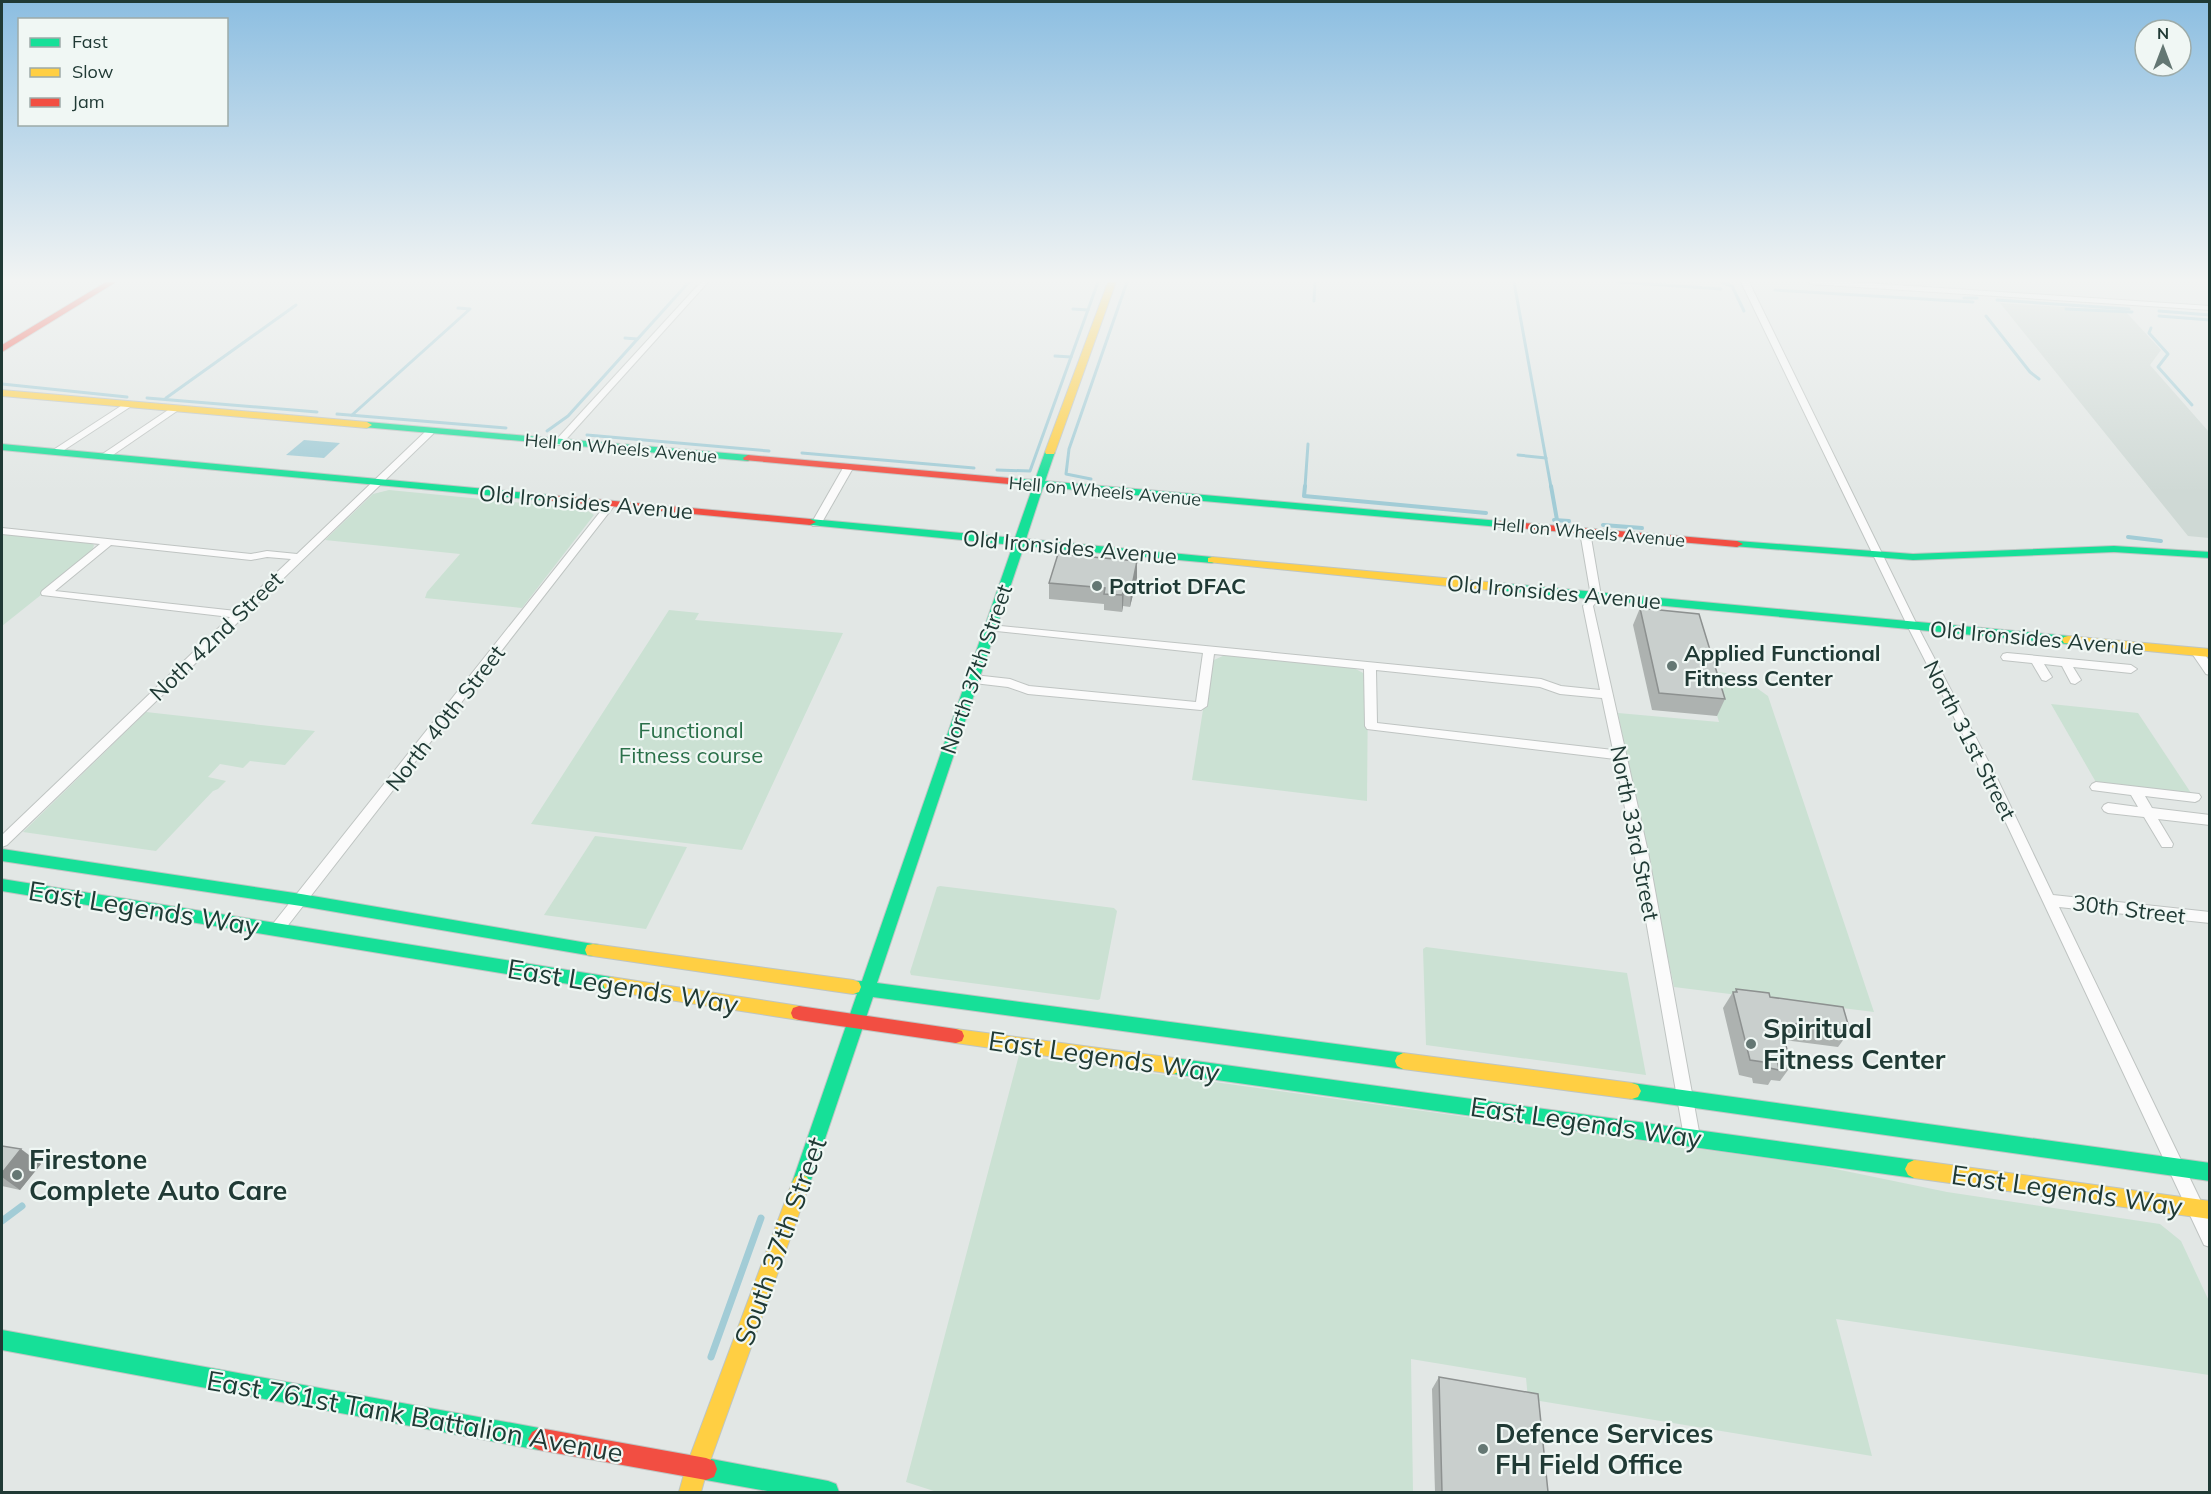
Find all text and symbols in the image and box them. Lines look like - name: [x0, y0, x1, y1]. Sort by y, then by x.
- legend: [18, 18, 228, 126]
- north arrow: [2133, 18, 2193, 78]
- text: N: [2157, 23, 2169, 43]
- text: Fast: [72, 30, 108, 53]
- text: Slow: [72, 60, 114, 83]
- text: Jam: [72, 90, 105, 113]
- street label: Hell on Wheels Avenue: [524, 428, 718, 468]
- street label: Hell on Wheels Avenue: [1008, 471, 1202, 511]
- street label: Old Ironsides Avenue: [478, 479, 694, 525]
- street label: Hell on Wheels Avenue: [1492, 512, 1686, 552]
- street label: Old Ironsides Avenue: [962, 524, 1178, 570]
- street label: Noth 42nd Street: [144, 565, 289, 707]
- street label: Old Ironsides Avenue: [1446, 569, 1662, 615]
- place label: Patriot DFAC: [1109, 572, 1246, 600]
- marker: Patriot DFAC: [1090, 579, 1104, 593]
- street label: North 37th Street: [934, 580, 1018, 757]
- street label: Old Ironsides Avenue: [1929, 615, 2145, 661]
- street label: North 40th Street: [379, 639, 511, 797]
- place label: Applied Functional Fitness Center: [1684, 639, 1881, 692]
- street label: North 31st Street: [1918, 656, 2022, 825]
- marker: Applied Functional Fitness Center: [1665, 659, 1679, 673]
- park label: Functional Fitness course: [619, 716, 763, 769]
- street label: North 33rd Street: [1604, 743, 1666, 923]
- street label: East Legends Way: [26, 873, 262, 943]
- street label: 30th Street: [2071, 888, 2187, 930]
- street label: East Legends Way: [505, 951, 741, 1021]
- place label: Spiritual Fitness Center: [1763, 1011, 1946, 1076]
- street label: East Legends Way: [986, 1023, 1222, 1089]
- marker: Spiritual Fitness Center: [1744, 1037, 1758, 1051]
- street label: East Legends Way: [1468, 1089, 1704, 1155]
- street label: South 37th Street: [726, 1132, 834, 1350]
- place label: Firestone Complete Auto Care: [29, 1142, 287, 1207]
- street label: East Legends Way: [1949, 1157, 2185, 1223]
- marker: Firestone Complete Auto Care: [10, 1168, 24, 1182]
- street label: East 761st Tank Battalion Avenue: [204, 1363, 626, 1469]
- place label: Defence Services FH Field Office: [1495, 1416, 1714, 1481]
- marker: Defence Services FH Field Office: [1476, 1442, 1490, 1456]

